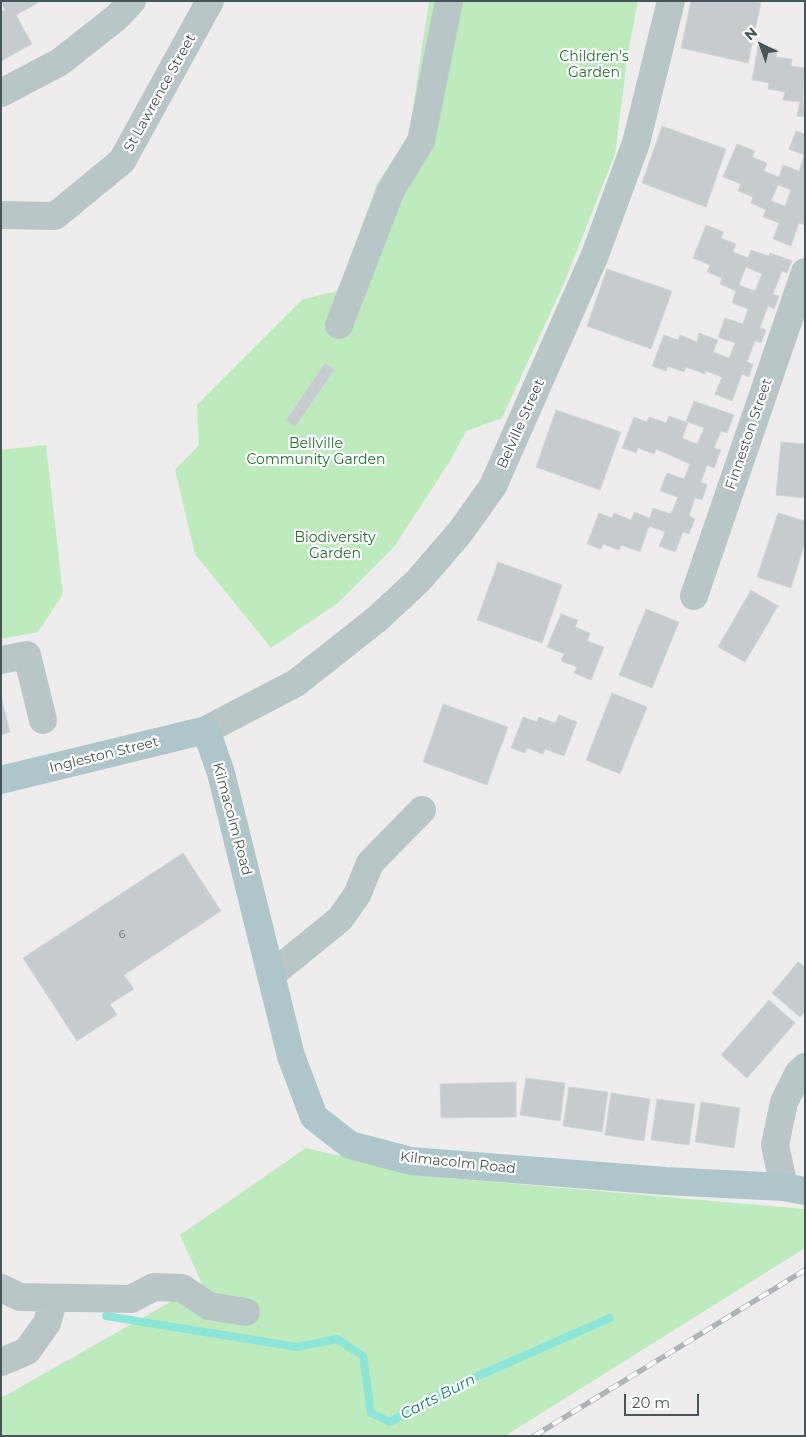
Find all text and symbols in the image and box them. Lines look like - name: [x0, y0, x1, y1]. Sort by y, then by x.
- north arrow: [736, 20, 786, 70]
- text: N: [741, 23, 761, 44]
- street label: St Lawrence Street: [121, 31, 199, 155]
- park label: Children's Garden: [559, 49, 629, 82]
- street label: Finneston Street: [722, 376, 776, 492]
- street label: Belville Street: [494, 377, 548, 471]
- park label: Bellville Community Garden: [247, 436, 385, 468]
- park label: Biodiversity Garden: [294, 530, 376, 562]
- street label: Ingleston Street: [48, 733, 160, 777]
- street label: Kilmacolm Road: [209, 761, 255, 877]
- house number: 6: [119, 928, 125, 942]
- street label: Kilmacolm Road: [399, 1149, 517, 1177]
- water label: Carts Burn: [398, 1370, 478, 1424]
- scale bar: [626, 1384, 701, 1416]
- text: 20 m: [632, 1393, 670, 1412]

